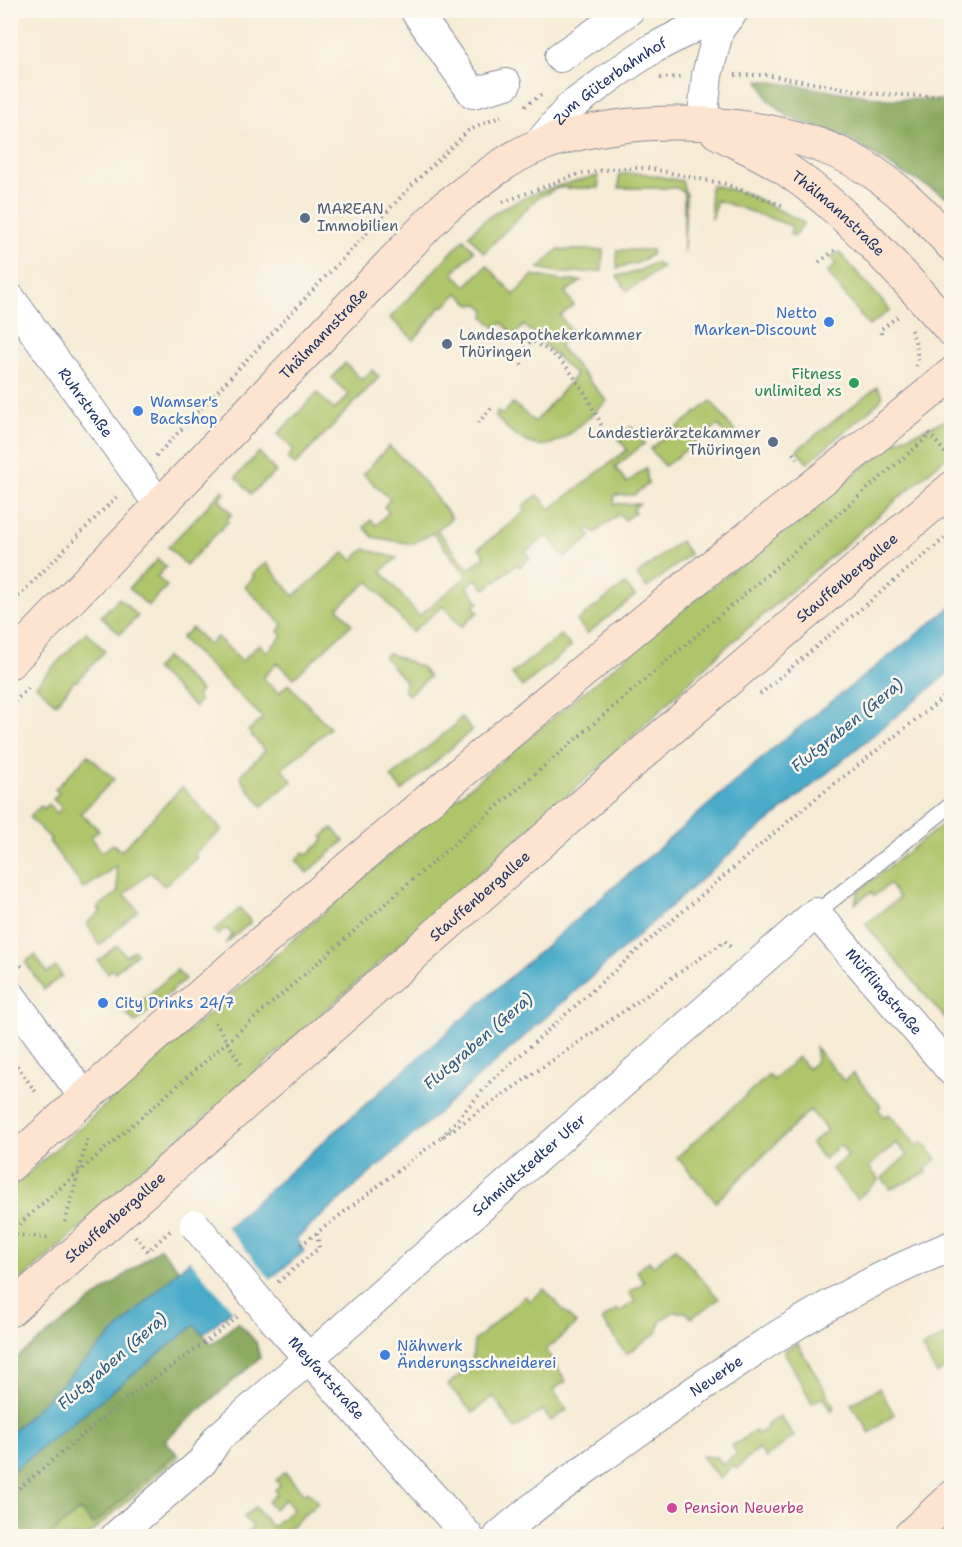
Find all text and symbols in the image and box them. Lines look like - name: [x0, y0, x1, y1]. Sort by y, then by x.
- street label: Zum Güterbahnhof: [549, 33, 671, 129]
- street label: Thälmannstraße: [787, 166, 889, 261]
- place label: MAREAN Immobilien: [317, 199, 398, 236]
- marker: MAREAN Immobilien: [298, 211, 312, 225]
- street label: Thälmannstraße: [275, 284, 372, 384]
- place label: Netto Marken-Discount: [694, 303, 817, 340]
- marker: Netto Marken-Discount: [822, 315, 836, 329]
- place label: Landesapothekerkammer Thüringen: [459, 325, 642, 362]
- marker: Landesapothekerkammer Thüringen: [440, 337, 454, 351]
- street label: Ruhrstraße: [54, 364, 117, 442]
- place label: Fitness unlimited xs: [755, 364, 842, 401]
- marker: Fitness unlimited xs: [847, 376, 861, 390]
- place label: Wamser's Backshop: [150, 392, 218, 429]
- marker: Wamser's Backshop: [131, 404, 145, 418]
- place label: Landestierärztekammer Thüringen: [588, 423, 761, 460]
- marker: Landestierärztekammer Thüringen: [766, 435, 780, 449]
- street label: Stauffenbergallee: [792, 529, 902, 627]
- water label: Flutgraben (Gera): [787, 673, 907, 777]
- street label: Stauffenbergallee: [425, 846, 534, 946]
- street label: Müfflingstraße: [841, 944, 927, 1039]
- water label: Flutgraben (Gera): [419, 988, 537, 1094]
- place label: City Drinks 24/7: [115, 993, 234, 1013]
- marker: City Drinks 24/7: [96, 996, 110, 1010]
- street label: Schmidtstedter Ufer: [468, 1110, 590, 1221]
- street label: Stauffenbergallee: [60, 1168, 170, 1267]
- water label: Flutgraben (Gera): [53, 1308, 171, 1414]
- street label: Meyfartstraße: [284, 1332, 369, 1424]
- place label: Nähwerk Änderungsschneiderei: [397, 1336, 557, 1373]
- marker: Nähwerk Änderungsschneiderei: [378, 1348, 392, 1362]
- street label: Neuerbe: [686, 1351, 747, 1401]
- place label: Pension Neuerbe: [684, 1498, 804, 1518]
- marker: Pension Neuerbe: [665, 1501, 679, 1515]

